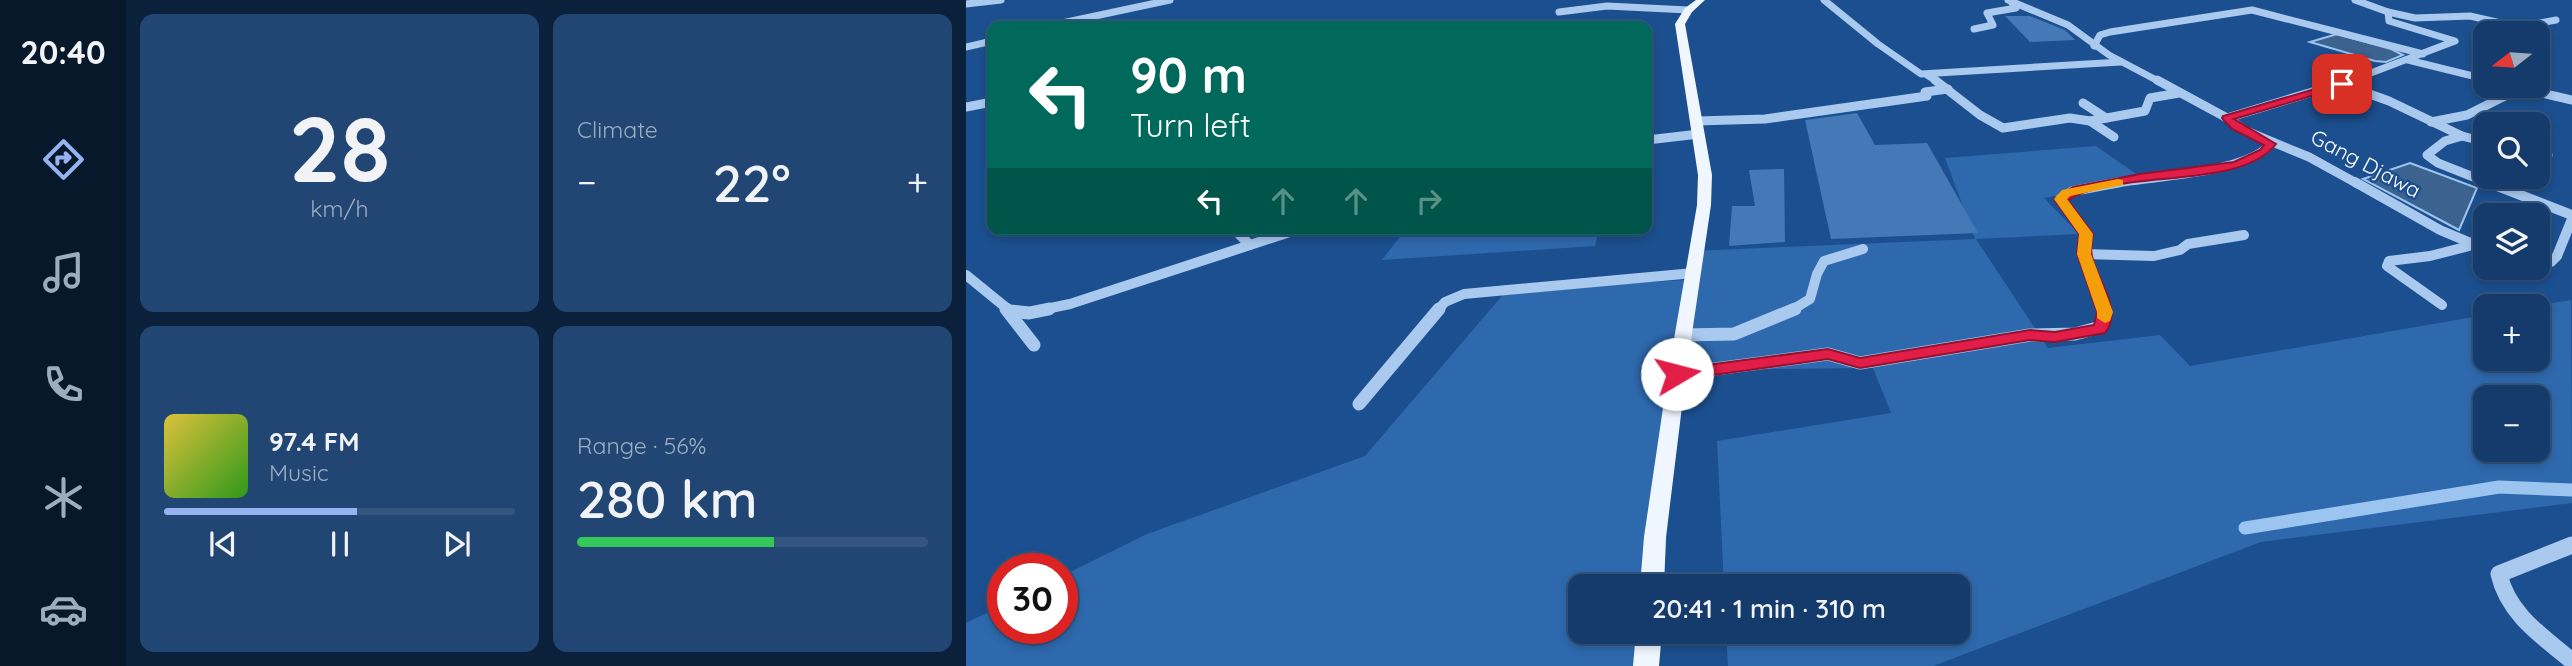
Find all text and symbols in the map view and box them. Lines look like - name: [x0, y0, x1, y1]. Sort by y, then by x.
- north arrow: [2473, 21, 2550, 98]
- map controls: [2473, 21, 2550, 462]
- text: 20:40: [20, 32, 106, 72]
- text: 90 m: [1130, 44, 1247, 105]
- icon: left: [1015, 49, 1106, 140]
- pin: [2312, 54, 2372, 114]
- icon: arrive: [2323, 65, 2361, 103]
- text: 28: [289, 91, 390, 205]
- text: Turn left: [1130, 105, 1251, 145]
- button: search: [2473, 112, 2550, 189]
- text: Climate: [577, 115, 658, 144]
- street label: Gang Djawa: [2307, 123, 2425, 203]
- icon: directions: [39, 135, 88, 184]
- text: 22°: [713, 150, 791, 215]
- text: −: [577, 158, 597, 206]
- text: +: [907, 158, 928, 206]
- icon: left: [1191, 182, 1229, 220]
- icon: ahead: [1264, 182, 1302, 220]
- icon: ahead: [1337, 182, 1375, 220]
- icon: right: [1410, 182, 1448, 220]
- text: km/h: [310, 194, 369, 223]
- button: layers: [2473, 203, 2550, 280]
- icon: music: [39, 248, 88, 297]
- button: +: [2473, 294, 2550, 371]
- position arrow: [1640, 337, 1714, 411]
- icon: phone: [39, 360, 88, 409]
- button: −: [2473, 385, 2550, 462]
- text: 97.4 FM: [269, 425, 360, 458]
- text: Range · 56%: [577, 431, 706, 460]
- text: Music: [269, 458, 329, 487]
- text: 280 km: [577, 466, 758, 531]
- icon: climate: [39, 473, 88, 522]
- icon: previous: [204, 525, 242, 563]
- icon: pause: [321, 525, 359, 563]
- icon: next: [438, 525, 476, 563]
- speed limit sign: 30: [987, 553, 1078, 644]
- icon: car: [39, 585, 88, 634]
- text: 20:41 · 1 min · 310 m: [1652, 592, 1886, 625]

